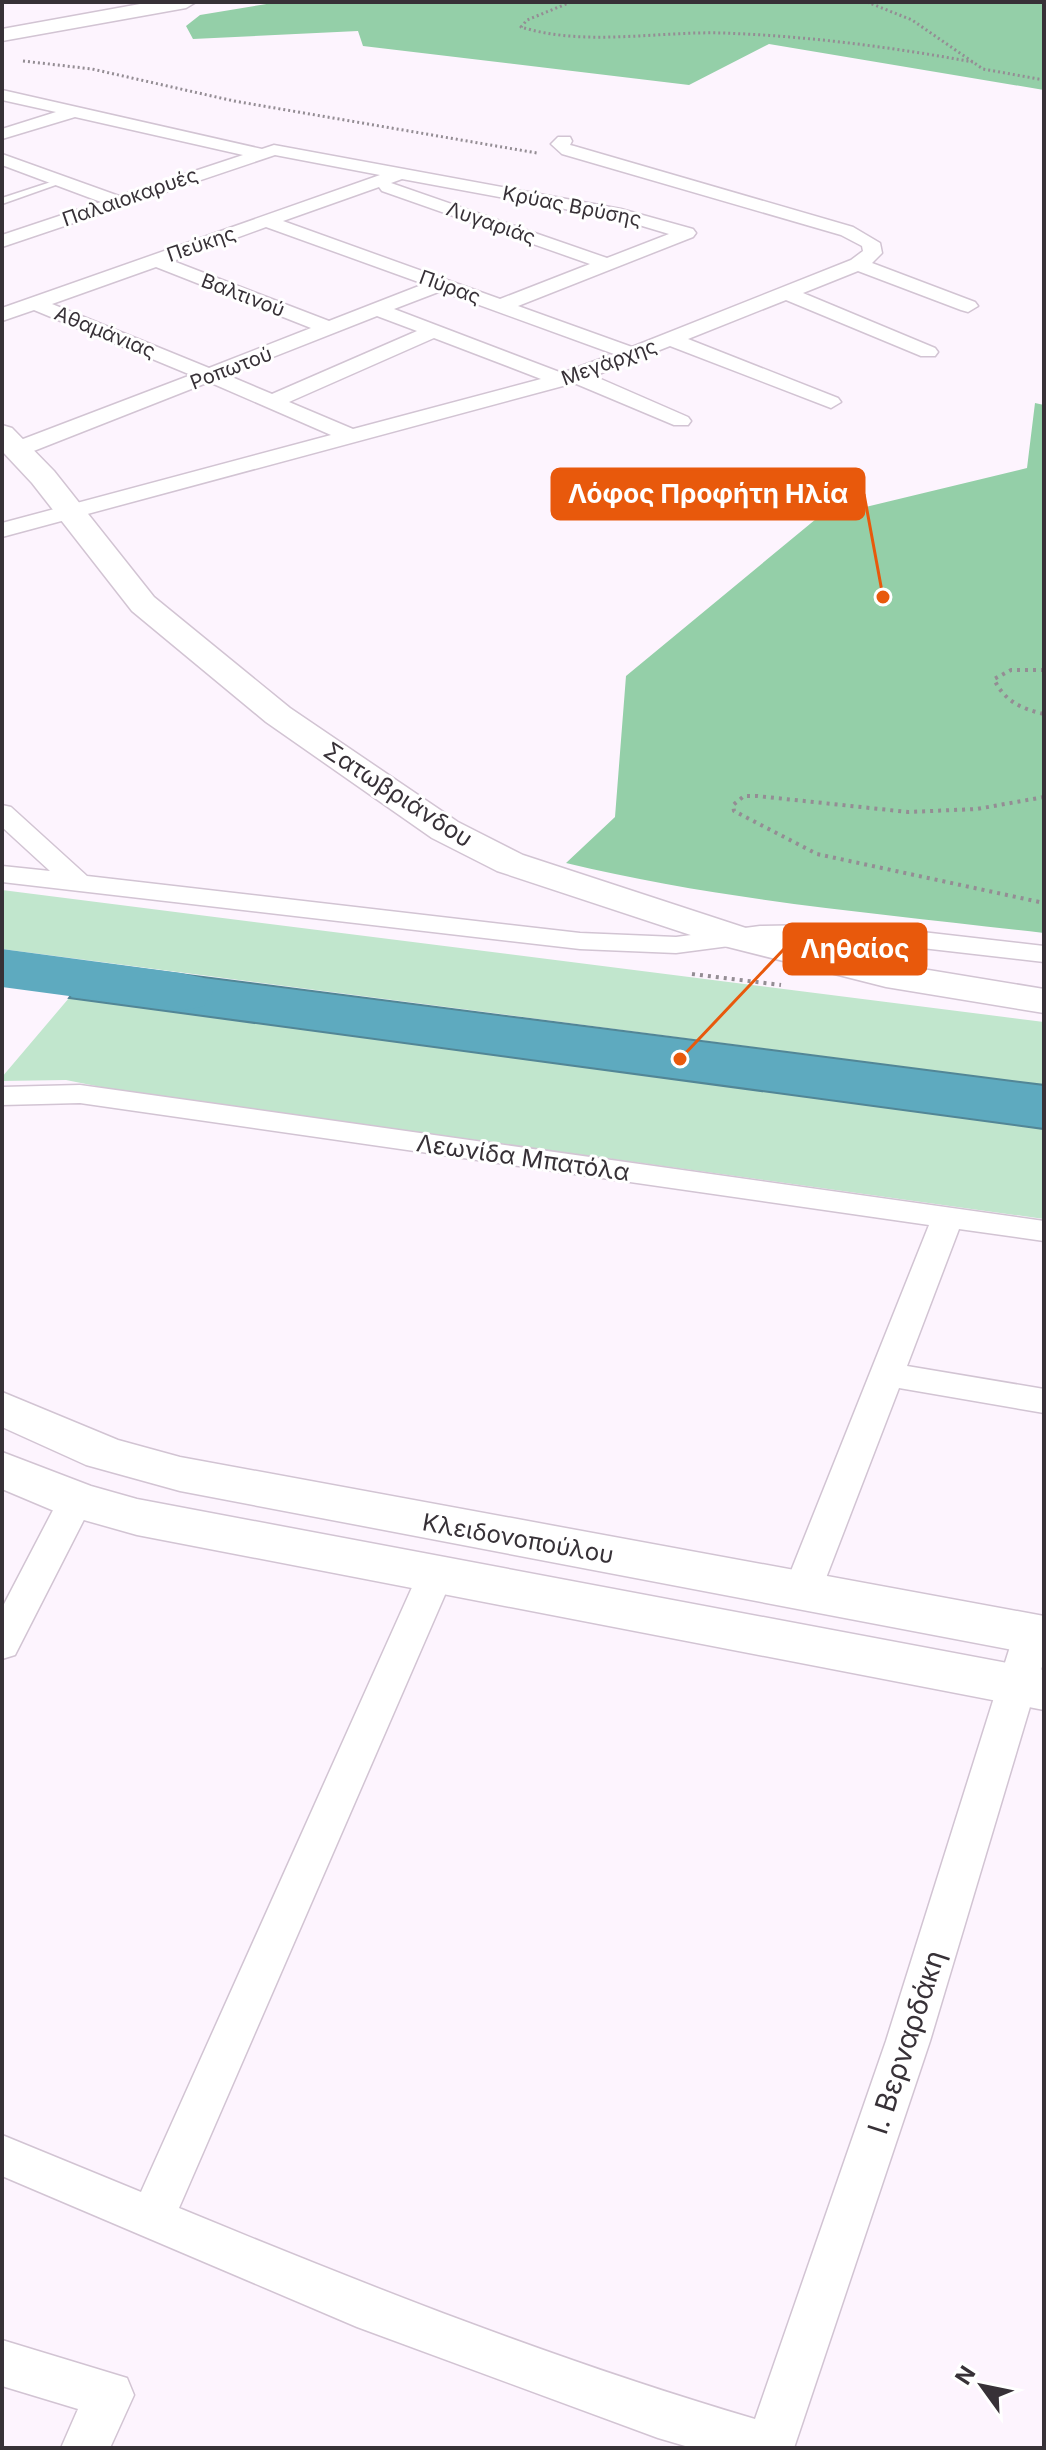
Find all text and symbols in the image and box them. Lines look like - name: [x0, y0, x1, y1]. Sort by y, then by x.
- street label: Παλαιοκαρυές: [59, 163, 201, 231]
- street label: Κρύας Βρύσης: [501, 181, 643, 231]
- street label: Λυγαριάς: [443, 197, 539, 249]
- street label: Πεύκης: [163, 221, 239, 267]
- street label: Πύρας: [416, 265, 484, 309]
- street label: Βαλτινού: [198, 268, 288, 322]
- street label: Αθαμάνιας: [51, 301, 159, 363]
- street label: Μεγάρχης: [558, 334, 660, 390]
- street label: Ροπωτού: [187, 341, 275, 395]
- callout: Λόφος Προφήτη Ηλία: [552, 469, 864, 519]
- text: Λόφος Προφήτη Ηλία: [568, 478, 848, 509]
- street label: Σατωβριάνδου: [319, 736, 478, 853]
- callout: Ληθαίος: [784, 924, 926, 974]
- text: Ληθαίος: [800, 933, 910, 964]
- street label: Λεωνίδα Μπατόλα: [415, 1128, 632, 1187]
- street label: Κλειδονοπούλου: [420, 1507, 616, 1570]
- street label: Ι. Βερναρδάκη: [860, 1946, 952, 2138]
- north arrow: [942, 2346, 1022, 2426]
- text: N: [950, 2361, 981, 2389]

